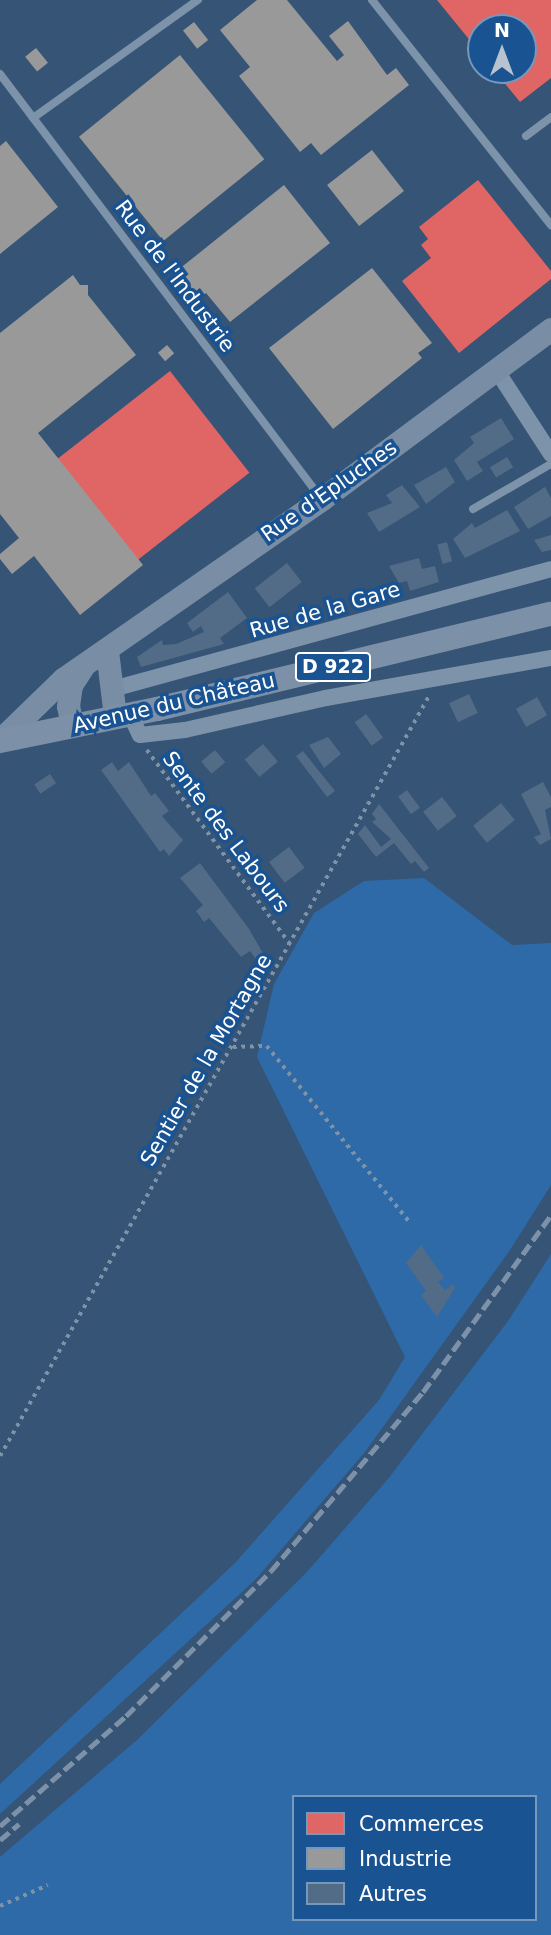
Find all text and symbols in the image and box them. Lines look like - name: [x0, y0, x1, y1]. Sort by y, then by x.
- north arrow: [467, 14, 537, 84]
- text: N: [494, 19, 510, 41]
- street label: Rue de l'Industrie: [110, 195, 240, 357]
- street label: Rue d'Epluches: [256, 435, 402, 547]
- street label: Rue de la Gare: [247, 577, 403, 643]
- road number: D 922: [294, 652, 372, 682]
- street label: Avenue du Château: [71, 668, 277, 738]
- street label: Sente des Labours: [157, 747, 295, 917]
- street label: Sentier de la Mortagne: [135, 950, 277, 1170]
- legend: [292, 1795, 537, 1921]
- text: Commerces: [359, 1812, 484, 1836]
- text: Industrie: [359, 1847, 452, 1871]
- text: Autres: [359, 1882, 427, 1906]

